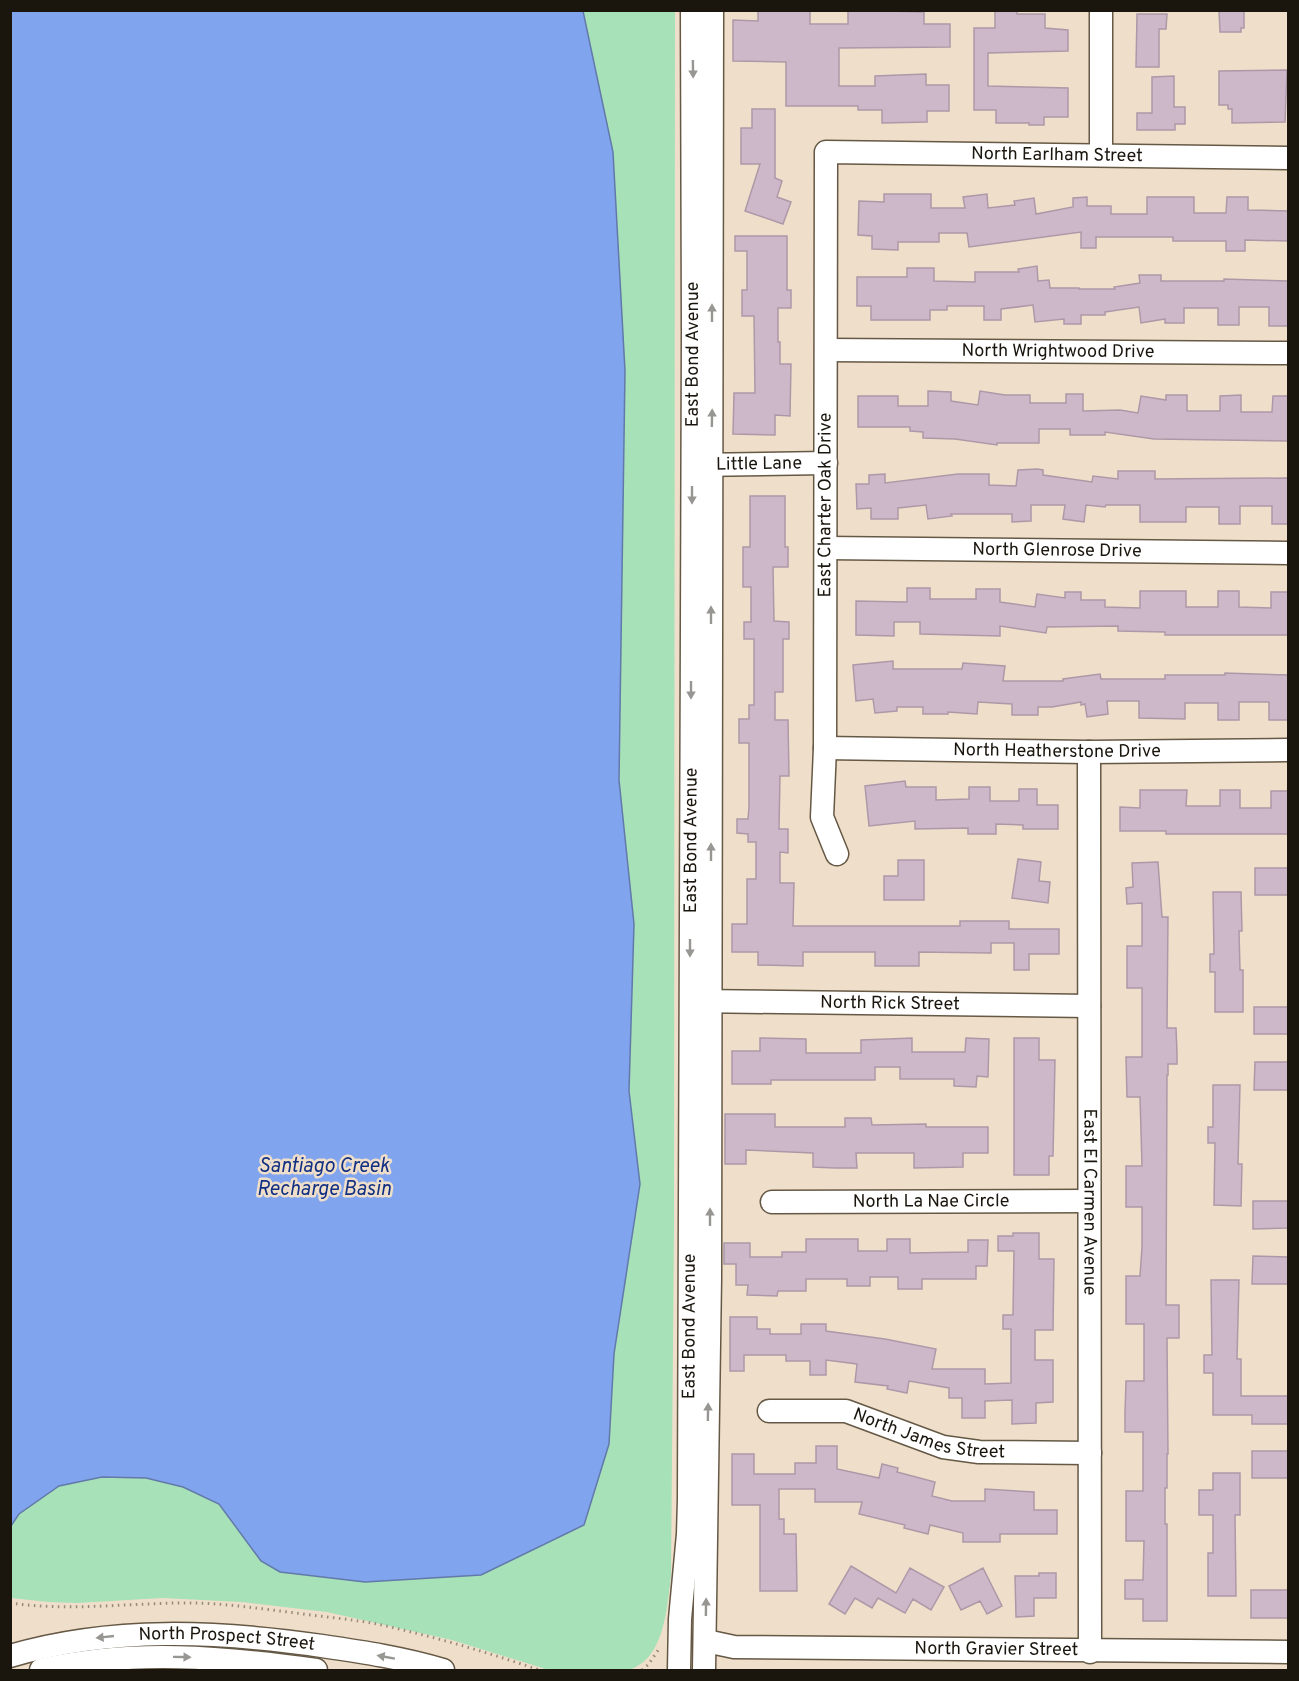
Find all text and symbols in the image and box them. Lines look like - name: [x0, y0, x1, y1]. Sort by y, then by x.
- one-way arrow: [688, 59, 698, 78]
- street label: North Earlham Street: [971, 142, 1143, 168]
- street label: East Bond Avenue: [681, 282, 705, 427]
- one-way arrow: [707, 304, 717, 323]
- street label: North Wrightwood Drive: [961, 339, 1155, 364]
- one-way arrow: [707, 409, 716, 428]
- street label: East Charter Oak Drive: [814, 413, 837, 597]
- street label: Little Lane: [716, 452, 802, 476]
- one-way arrow: [687, 485, 697, 504]
- street label: North Glenrose Drive: [972, 538, 1142, 563]
- one-way arrow: [706, 606, 716, 625]
- one-way arrow: [686, 680, 696, 699]
- street label: North Heatherstone Drive: [953, 738, 1161, 764]
- street label: East Bond Avenue: [680, 768, 703, 913]
- one-way arrow: [706, 843, 716, 862]
- one-way arrow: [685, 938, 695, 957]
- street label: North Rick Street: [820, 991, 960, 1016]
- street label: East El Carmen Avenue: [1078, 1109, 1101, 1295]
- water label: Santiago Creek Recharge Basin: [257, 1154, 391, 1203]
- street label: North La Nae Circle: [853, 1190, 1009, 1213]
- one-way arrow: [705, 1207, 715, 1226]
- street label: East Bond Avenue: [678, 1254, 701, 1399]
- one-way arrow: [704, 1402, 713, 1421]
- street label: North James Street: [850, 1403, 1005, 1464]
- one-way arrow: [701, 1597, 711, 1616]
- street label: North Prospect Street: [138, 1623, 317, 1656]
- one-way arrow: [95, 1632, 114, 1641]
- street label: North Gravier Street: [914, 1637, 1078, 1662]
- one-way arrow: [172, 1652, 191, 1662]
- one-way arrow: [376, 1652, 395, 1661]

